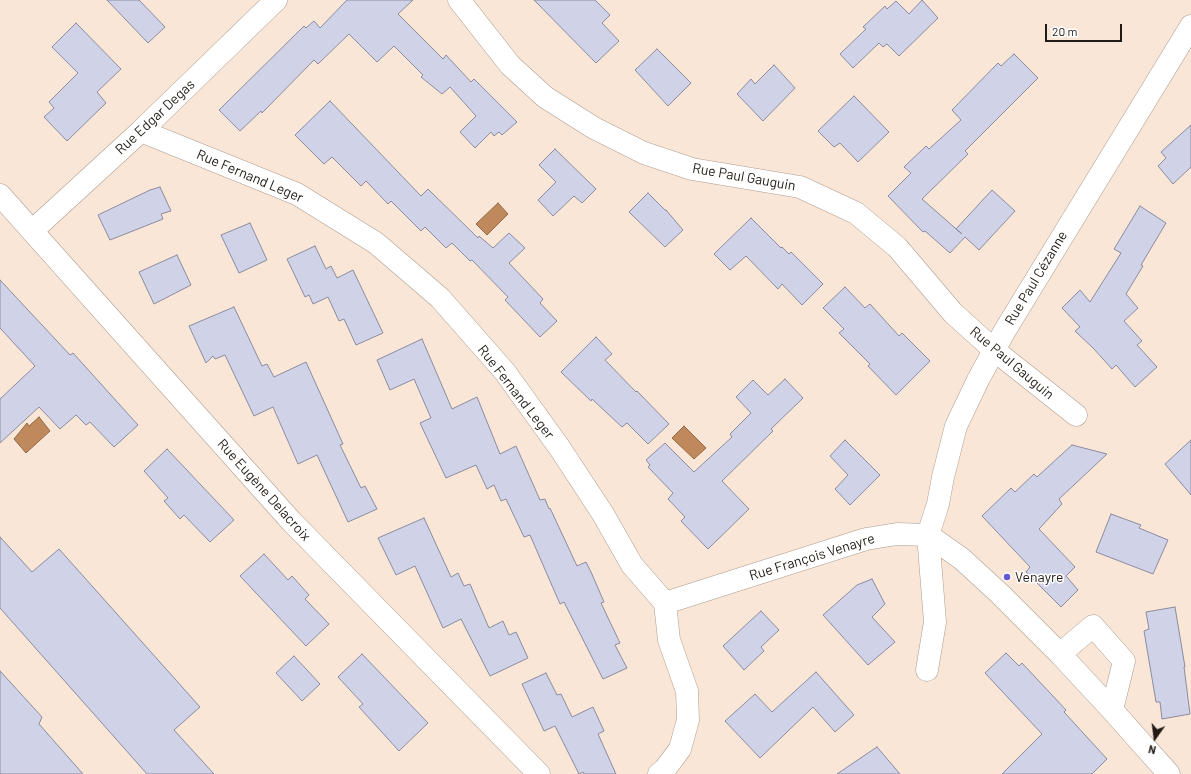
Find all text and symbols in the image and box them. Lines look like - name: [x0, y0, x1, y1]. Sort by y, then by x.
- scale bar: [1047, 16, 1124, 42]
- text: 20 m: [1052, 24, 1078, 38]
- street label: Rue Edgar Degas: [112, 76, 198, 158]
- street label: Rue Fernand Leger: [194, 146, 306, 206]
- street label: Rue Paul Gauguin: [691, 160, 797, 194]
- street label: Rue Paul Cézanne: [1001, 228, 1071, 328]
- street label: Rue Paul Gauguin: [967, 323, 1057, 403]
- street label: Rue Fernand Leger: [474, 342, 558, 442]
- street label: Rue Eugène Delacroix: [214, 435, 314, 545]
- street label: Rue François Venayre: [747, 530, 877, 584]
- place label: Venayre: [1015, 569, 1064, 585]
- marker: Venayre: [1002, 572, 1012, 582]
- north arrow: [1135, 718, 1175, 758]
- text: N: [1147, 743, 1157, 757]

